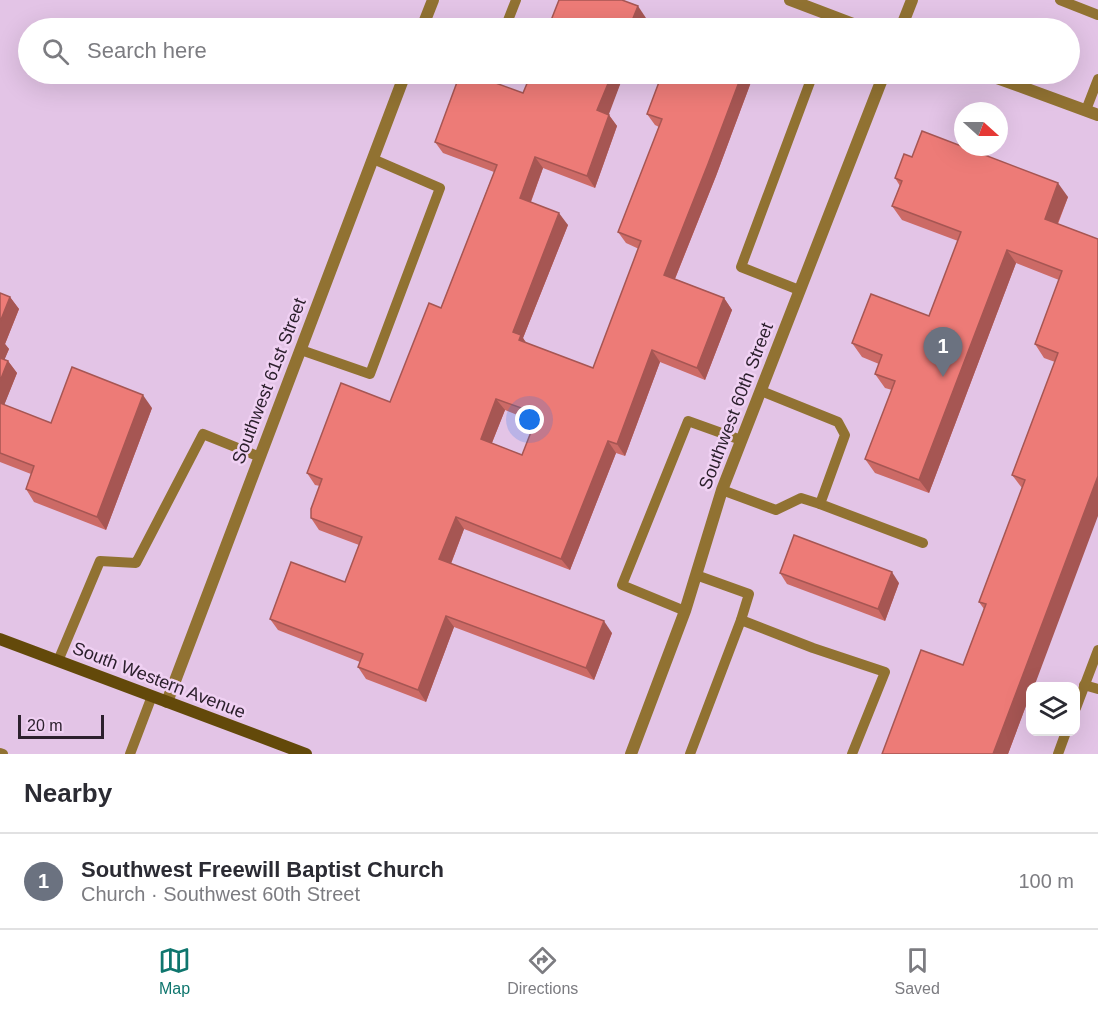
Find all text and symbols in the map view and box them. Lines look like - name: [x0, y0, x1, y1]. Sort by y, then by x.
- search box: [18, 18, 1080, 84]
- icon: search: [39, 35, 72, 68]
- text: Search here: [87, 38, 207, 63]
- north arrow: [954, 102, 1008, 156]
- street label: Southwest 61st Street: [228, 295, 310, 467]
- street label: Southwest 60th Street: [695, 320, 777, 492]
- pin: 1: [924, 328, 962, 377]
- your location: [515, 405, 544, 434]
- street label: South Western Avenue: [70, 638, 248, 722]
- map controls: [1026, 682, 1080, 736]
- button: layers: [1026, 682, 1080, 736]
- scale bar: [18, 712, 104, 740]
- text: 20 m: [27, 717, 63, 734]
- text: Nearby: [24, 778, 112, 808]
- text: Southwest Freewill Baptist Church: [81, 857, 444, 882]
- text: 1: [38, 870, 49, 892]
- text: 100 m: [1018, 870, 1074, 892]
- text: Church · Southwest 60th Street: [81, 883, 360, 905]
- tab: Map: [158, 944, 191, 998]
- tab: Directions: [507, 944, 578, 998]
- tab: Saved: [895, 944, 940, 998]

